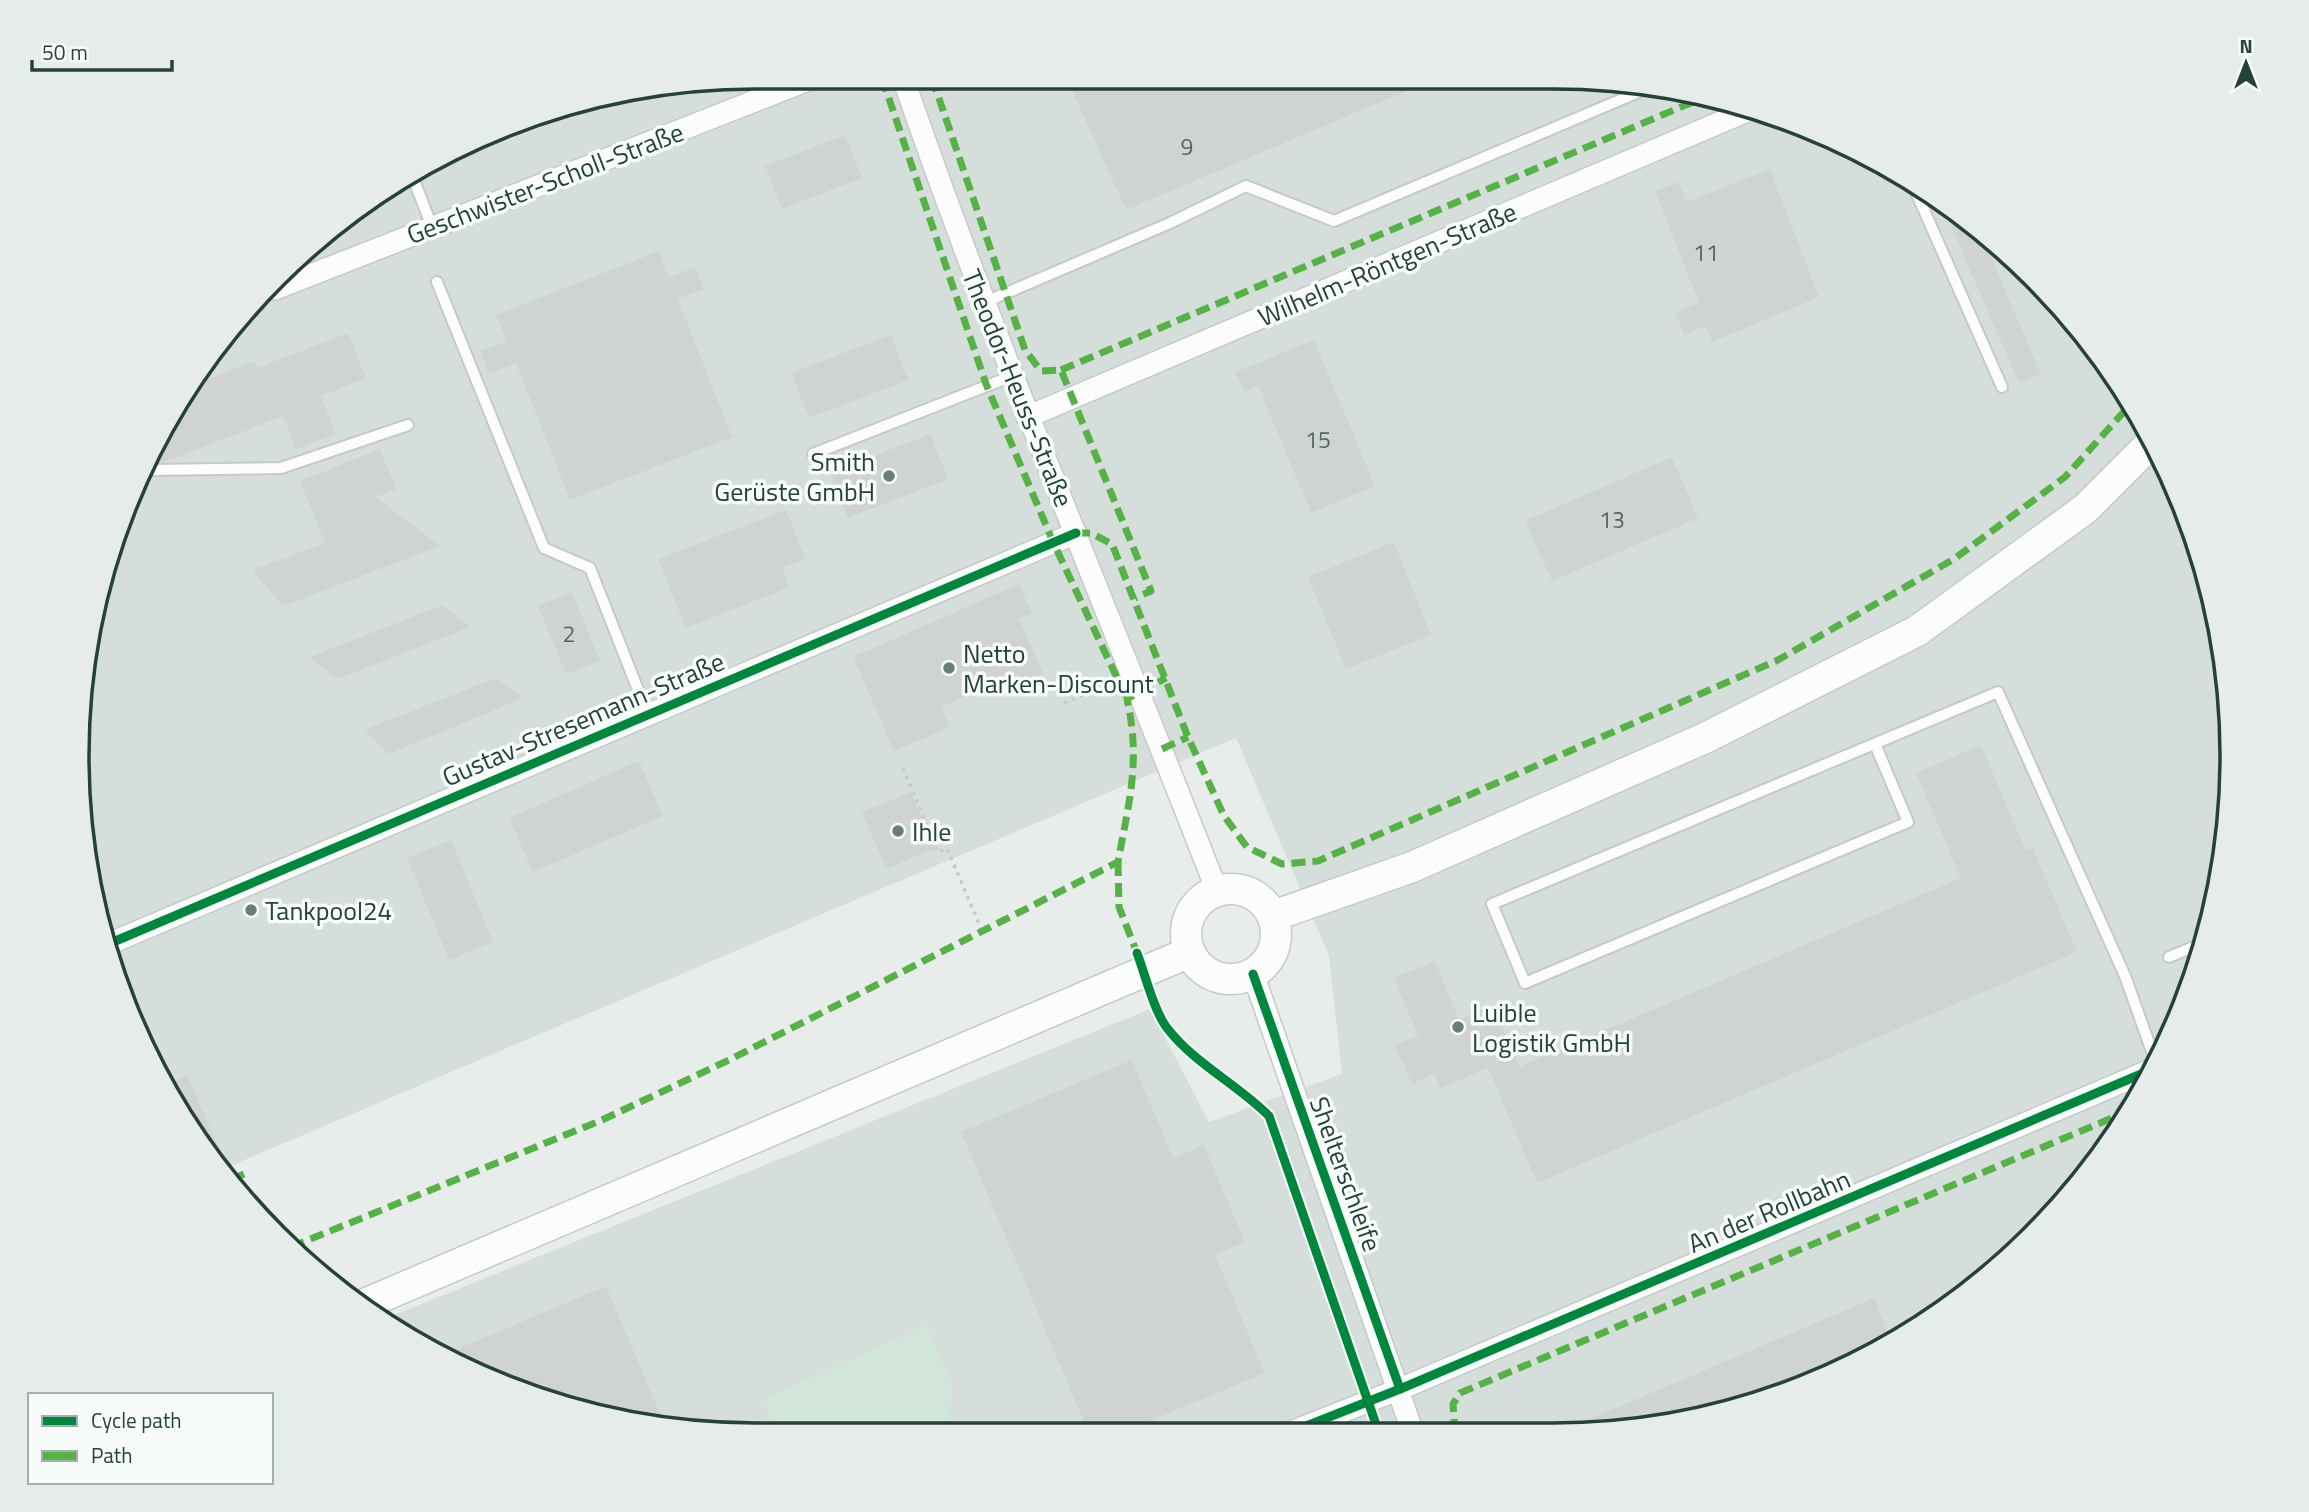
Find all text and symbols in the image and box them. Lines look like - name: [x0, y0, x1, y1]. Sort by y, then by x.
- scale bar: [32, 28, 172, 72]
- north arrow: [2211, 28, 2281, 98]
- text: N: [2239, 31, 2253, 60]
- text: 50 m: [42, 36, 88, 68]
- street label: Geschwister-Scholl-Straße: [401, 112, 689, 254]
- house number: 9: [1181, 129, 1193, 164]
- street label: Wilhelm-Röntgen-Straße: [1252, 192, 1522, 336]
- house number: 11: [1693, 235, 1719, 270]
- street label: Theodor-Heuss-Straße: [952, 263, 1084, 513]
- house number: 15: [1305, 422, 1331, 457]
- place label: Smith Gerüste GmbH: [714, 442, 875, 511]
- marker: Smith Gerüste GmbH: [881, 468, 897, 484]
- house number: 13: [1599, 502, 1625, 537]
- house number: 2: [563, 616, 575, 651]
- place label: Netto Marken-Discount: [963, 634, 1154, 703]
- street label: Gustav-Stresemann-Straße: [436, 642, 730, 796]
- marker: Netto Marken-Discount: [941, 660, 957, 676]
- place label: Ihle: [912, 812, 952, 851]
- marker: Ihle: [890, 823, 906, 839]
- place label: Tankpool24: [265, 891, 392, 930]
- marker: Tankpool24: [243, 902, 259, 918]
- place label: Luible Logistik GmbH: [1472, 993, 1631, 1062]
- marker: Luible Logistik GmbH: [1450, 1019, 1466, 1035]
- street label: Shelterschleife: [1300, 1091, 1392, 1257]
- street label: An der Rollbahn: [1682, 1159, 1856, 1263]
- legend: [28, 1393, 273, 1484]
- text: Cycle path: [91, 1404, 182, 1436]
- text: Path: [91, 1439, 133, 1471]

